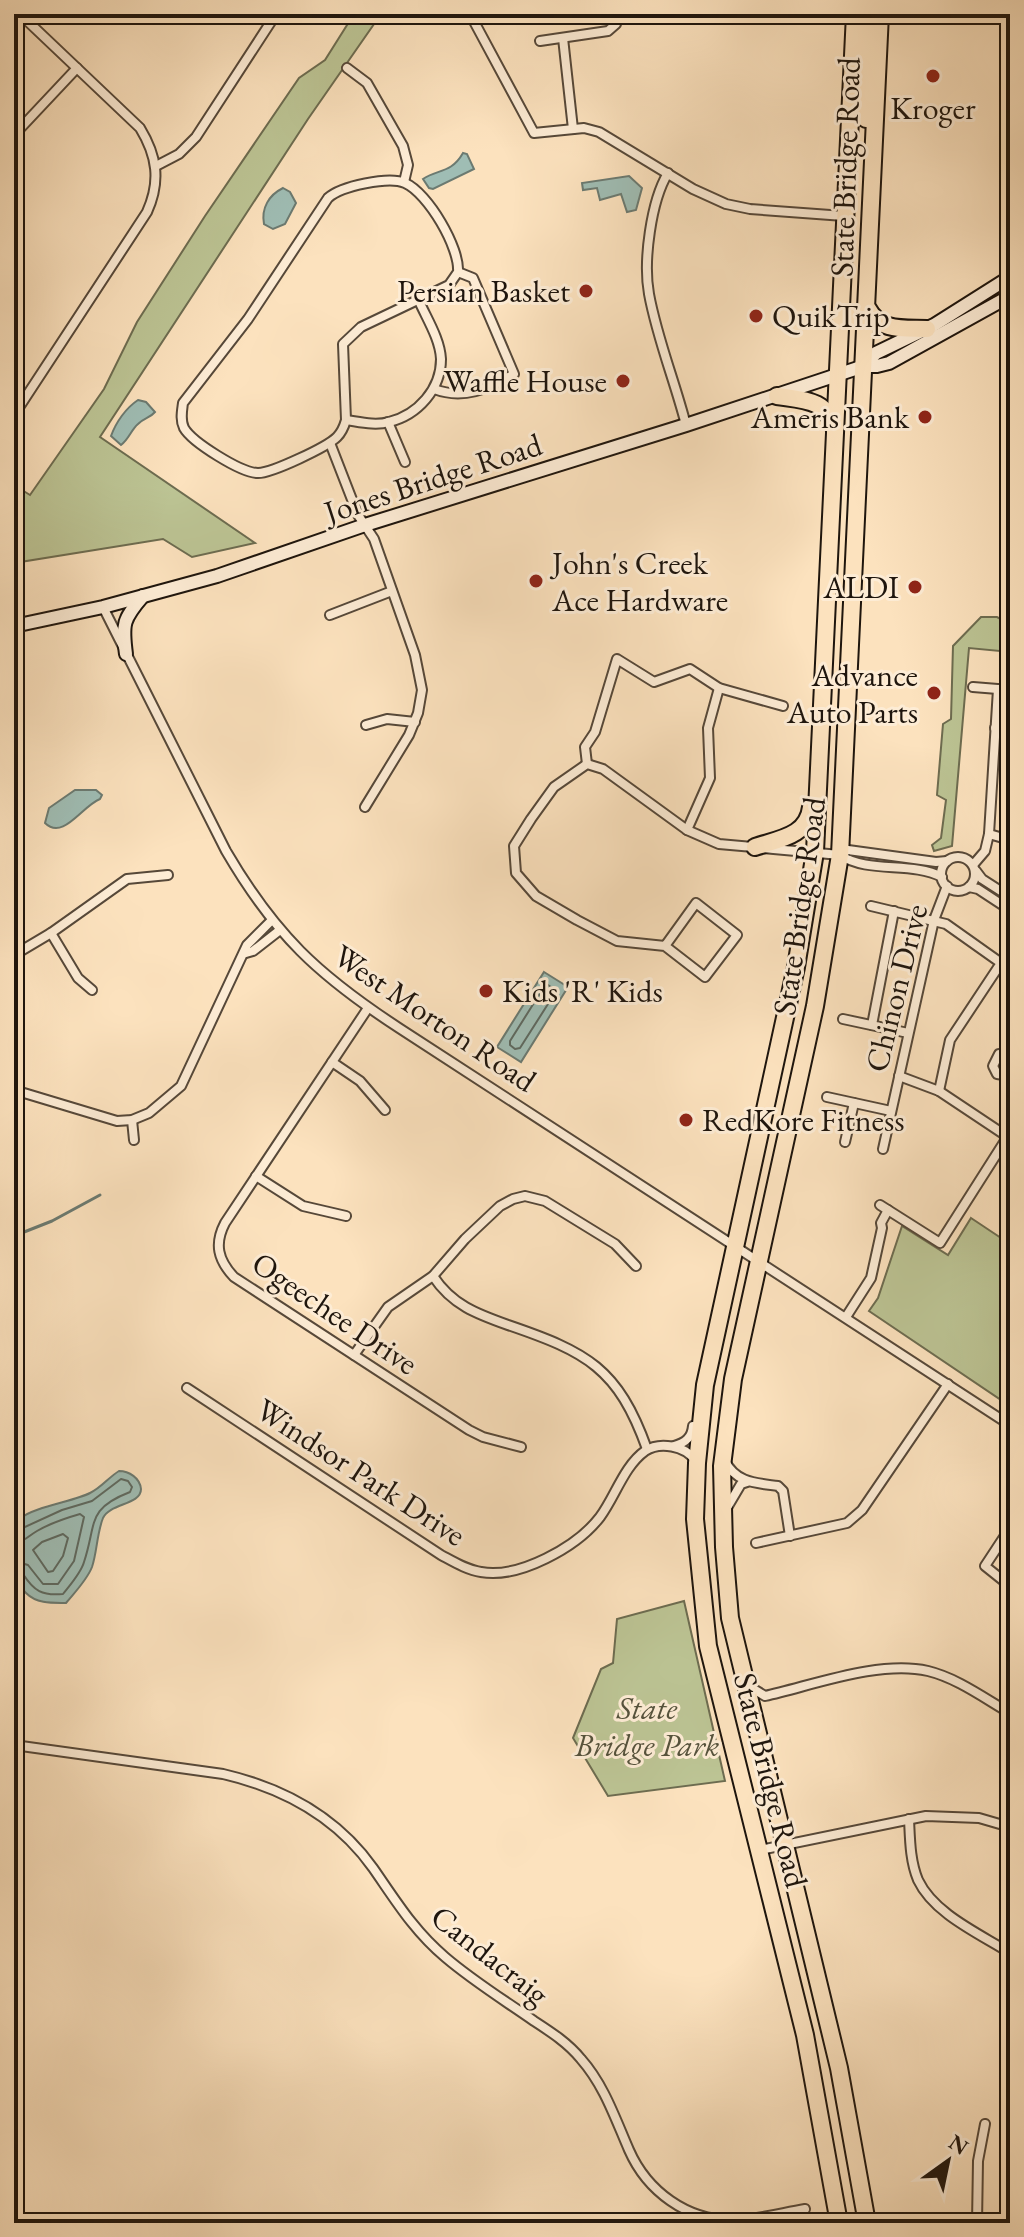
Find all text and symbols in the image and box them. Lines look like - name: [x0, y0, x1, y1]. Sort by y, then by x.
- street label: State Bridge Road: [820, 56, 870, 278]
- marker: Kroger: [924, 67, 942, 85]
- place label: Kroger: [890, 87, 976, 129]
- place label: Persian Basket: [397, 270, 570, 312]
- marker: Persian Basket: [577, 282, 595, 300]
- place label: QuikTrip: [772, 295, 890, 337]
- marker: QuikTrip: [747, 307, 765, 325]
- place label: Waffle House: [443, 360, 607, 402]
- marker: Waffle House: [614, 372, 632, 390]
- place label: Ameris Bank: [750, 396, 910, 438]
- marker: Ameris Bank: [916, 408, 934, 426]
- street label: Jones Bridge Road: [316, 423, 548, 534]
- place label: John's Creek Ace Hardware: [549, 542, 728, 621]
- place label: ALDI: [822, 566, 899, 608]
- marker: John's Creek Ace Hardware: [527, 572, 545, 590]
- marker: ALDI: [906, 578, 924, 596]
- place label: Advance Auto Parts: [786, 654, 918, 733]
- marker: Advance Auto Parts: [925, 684, 943, 702]
- street label: State Bridge Road: [763, 793, 835, 1018]
- street label: Chinon Drive: [855, 900, 937, 1076]
- street label: West Morton Road: [325, 935, 545, 1102]
- place label: Kids 'R' Kids: [502, 970, 663, 1012]
- marker: Kids 'R' Kids: [477, 982, 495, 1000]
- place label: RedKore Fitness: [702, 1099, 905, 1141]
- marker: RedKore Fitness: [677, 1111, 695, 1129]
- street label: Ogeechee Drive: [244, 1242, 426, 1384]
- street label: Windsor Park Drive: [248, 1388, 474, 1556]
- street label: State Bridge Road: [724, 1668, 818, 1893]
- park label: State Bridge Park: [574, 1687, 720, 1766]
- street label: Candacraig: [422, 1896, 559, 2015]
- north arrow: [908, 2121, 988, 2201]
- text: N: [943, 2128, 974, 2162]

